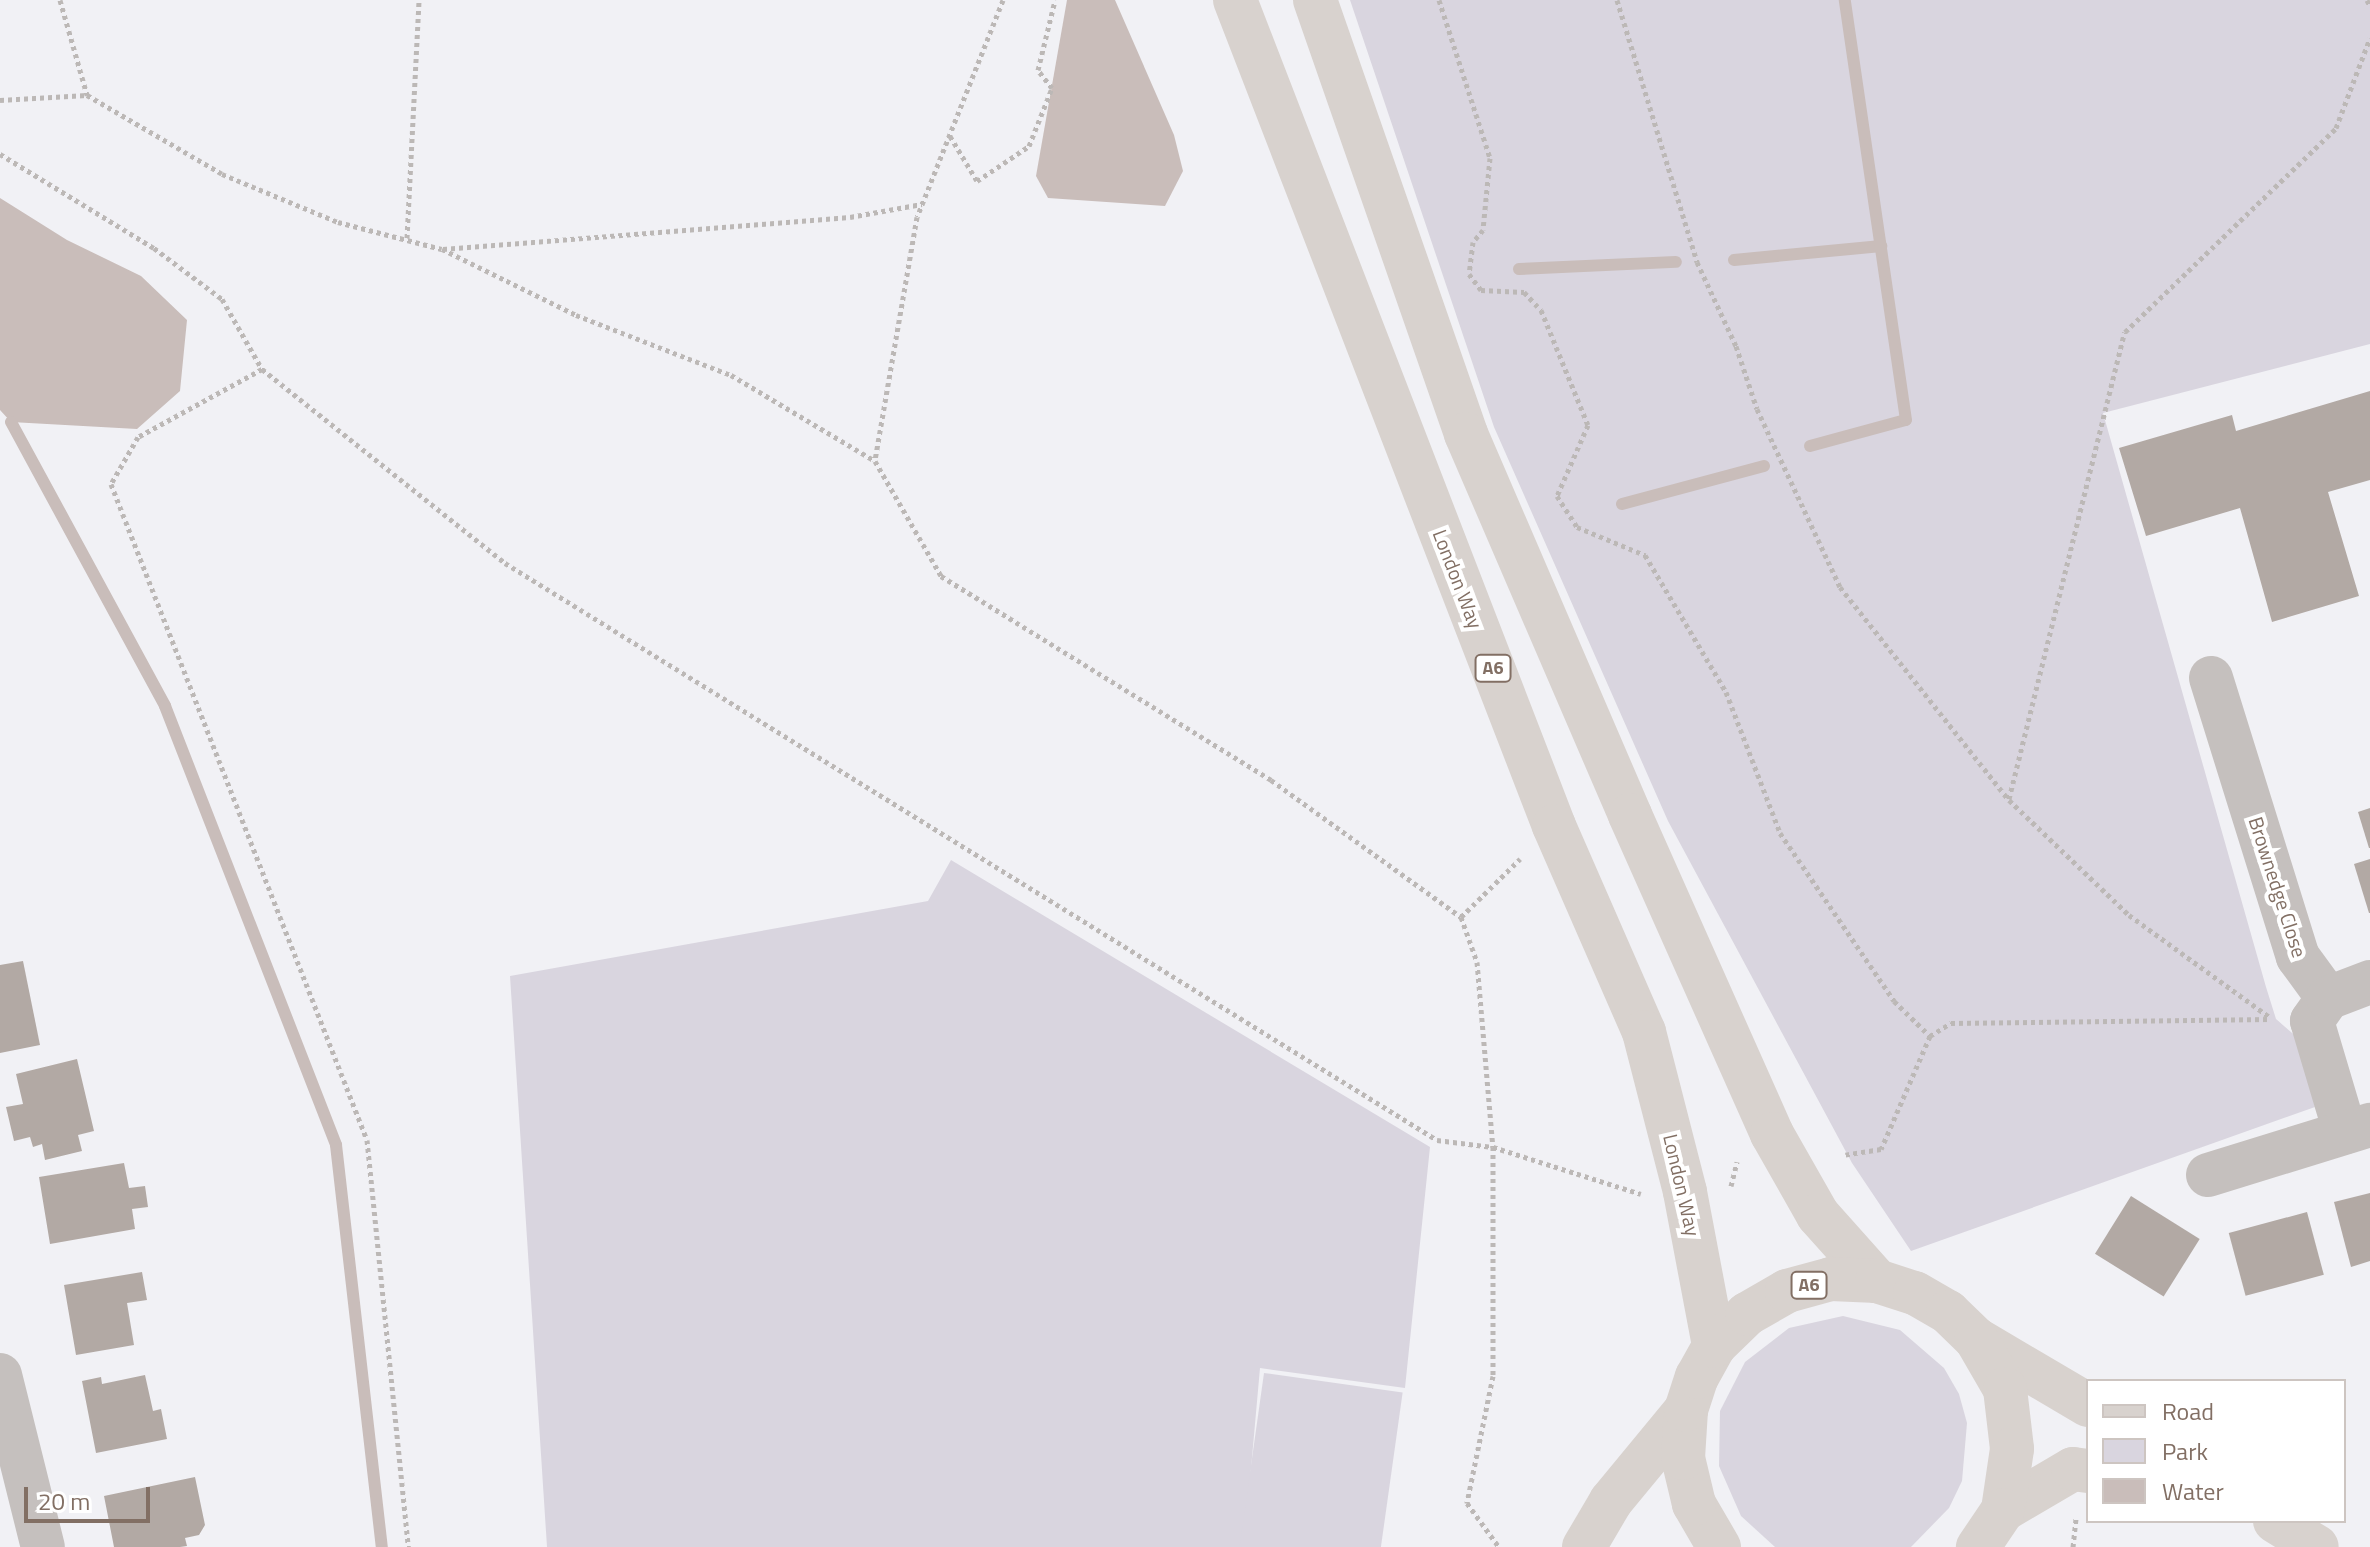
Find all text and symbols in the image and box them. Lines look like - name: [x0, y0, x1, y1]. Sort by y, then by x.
- street label: London Way: [1428, 526, 1488, 632]
- road number: A6: [1473, 654, 1513, 682]
- street label: Brownedge Close: [2244, 814, 2312, 960]
- street label: London Way: [1659, 1132, 1705, 1238]
- road number: A6: [1789, 1271, 1829, 1299]
- legend: [2086, 1379, 2346, 1523]
- text: Road: [2162, 1393, 2214, 1429]
- text: Park: [2162, 1433, 2208, 1469]
- scale bar: [28, 1471, 154, 1521]
- text: Water: [2162, 1473, 2224, 1509]
- text: 20 m: [38, 1483, 90, 1519]

